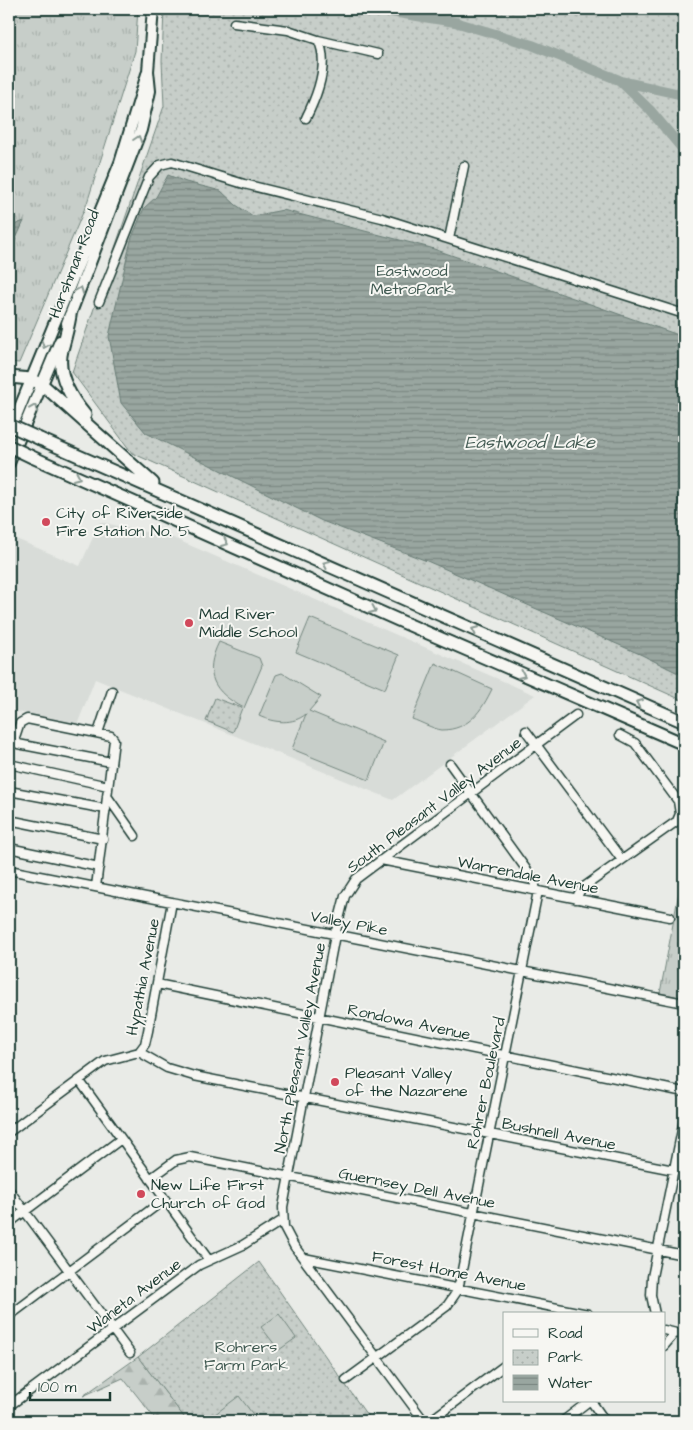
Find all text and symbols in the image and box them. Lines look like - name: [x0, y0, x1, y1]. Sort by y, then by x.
- one-way arrow: [132, 135, 142, 143]
- street label: Harshman Road: [43, 207, 105, 321]
- park label: Eastwood MetroPark: [370, 260, 454, 300]
- one-way arrow: [74, 287, 84, 295]
- one-way arrow: [40, 340, 51, 349]
- one-way arrow: [27, 404, 38, 413]
- water label: Eastwood Lake: [465, 430, 596, 455]
- one-way arrow: [72, 470, 81, 481]
- place label: City of Riverside Fire Station No. 5: [56, 502, 190, 542]
- marker: City of Riverside Fire Station No. 5: [40, 516, 52, 528]
- one-way arrow: [220, 537, 229, 548]
- one-way arrow: [322, 560, 331, 571]
- place label: Mad River Middle School: [199, 603, 297, 643]
- one-way arrow: [368, 603, 377, 614]
- marker: Mad River Middle School: [183, 617, 195, 629]
- one-way arrow: [471, 626, 480, 637]
- one-way arrow: [517, 668, 526, 679]
- one-way arrow: [635, 699, 644, 710]
- street label: South Pleasant Valley Avenue: [342, 732, 527, 879]
- street label: Warrendale Avenue: [456, 851, 601, 900]
- street label: Valley Pike: [308, 905, 390, 942]
- street label: Hypathia Avenue: [121, 916, 166, 1038]
- street label: North Pleasant Valley Avenue: [269, 940, 332, 1155]
- street label: Rondowa Avenue: [346, 998, 473, 1046]
- street label: Rohrer Boulevard: [461, 1015, 511, 1151]
- place label: Pleasant Valley of the Nazarene: [345, 1062, 468, 1102]
- marker: Pleasant Valley of the Nazarene: [329, 1076, 341, 1088]
- street label: Bushnell Avenue: [500, 1112, 618, 1156]
- street label: Guernsey Dell Avenue: [337, 1162, 497, 1215]
- place label: New Life First Church of God: [151, 1174, 265, 1214]
- marker: New Life First Church of God: [135, 1188, 147, 1200]
- street label: Forest Home Avenue: [370, 1245, 528, 1297]
- street label: Waneta Avenue: [82, 1253, 186, 1339]
- legend: [503, 1312, 666, 1402]
- text: Road: [548, 1323, 583, 1344]
- park label: Rohrers Farm Park: [204, 1336, 288, 1376]
- text: Park: [548, 1347, 583, 1368]
- scale bar: [30, 1370, 110, 1402]
- text: Water: [548, 1373, 592, 1394]
- text: 100 m: [38, 1377, 77, 1398]

